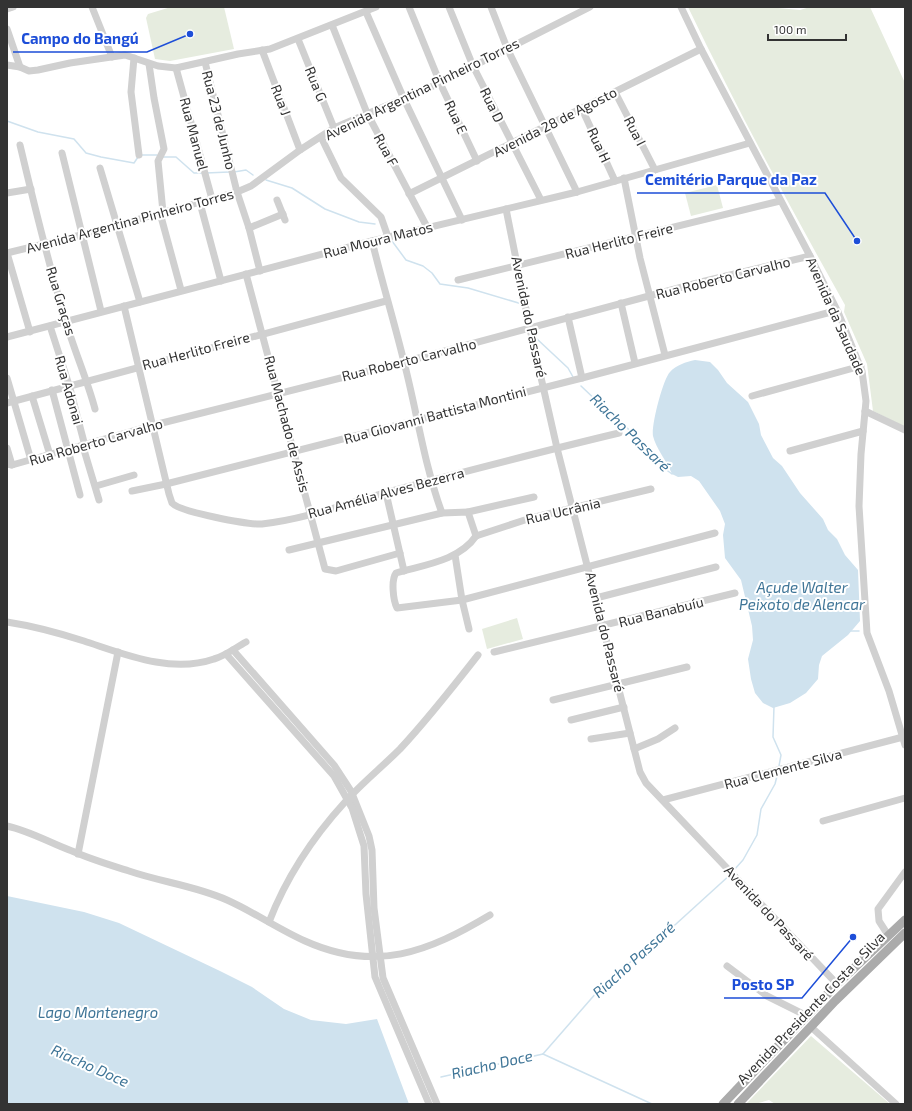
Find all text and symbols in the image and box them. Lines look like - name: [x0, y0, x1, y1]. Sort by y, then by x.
- scale bar: [768, 16, 846, 42]
- text: 100 m: [774, 22, 806, 36]
- callout: Campo do Bangú: [13, 25, 147, 52]
- text: Campo do Bangú: [21, 29, 139, 47]
- street label: Avenida Argentina Pinheiro Torres: [322, 34, 522, 143]
- street label: Rua G: [302, 64, 331, 104]
- street label: Rua 23 de Junho: [199, 69, 240, 171]
- street label: Rua J: [268, 82, 295, 118]
- street label: Avenida 28 de Agosto: [490, 83, 619, 160]
- street label: Rua D: [477, 85, 508, 125]
- street label: Rua Manuel: [177, 95, 213, 173]
- street label: Rua E: [441, 97, 472, 137]
- street label: Rua I: [621, 113, 650, 148]
- street label: Rua H: [584, 125, 615, 165]
- street label: Rua F: [371, 130, 402, 170]
- callout: Cemitério Parque da Paz: [637, 166, 825, 193]
- text: Cemitério Parque da Paz: [645, 170, 817, 188]
- street label: Avenida Argentina Pinheiro Torres: [24, 185, 236, 256]
- street label: Rua Moura Matos: [321, 218, 434, 261]
- street label: Rua Herlito Freire: [563, 219, 675, 262]
- street label: Rua Roberto Carvalho: [654, 253, 792, 302]
- street label: Avenida da Saudade: [803, 254, 870, 377]
- street label: Avenida do Passaré: [508, 255, 551, 379]
- street label: Rua Graças: [42, 264, 80, 338]
- street label: Rua Herlito Freire: [140, 328, 252, 373]
- street label: Rua Roberto Carvalho: [340, 335, 478, 384]
- street label: Rua Adonai: [52, 353, 87, 426]
- street label: Rua Machado de Assis: [261, 354, 314, 494]
- street label: Rua Giovanni Battista Montini: [342, 382, 528, 447]
- water label: Riacho Passaré: [587, 390, 674, 475]
- street label: Rua Roberto Carvalho: [27, 414, 165, 469]
- street label: Rua Amélia Alves Bezerra: [306, 463, 466, 522]
- street label: Rua Ucrânia: [524, 494, 602, 527]
- street label: Avenida do Passaré: [582, 570, 629, 694]
- water label: Açude Walter Peixoto de Alencar: [739, 578, 866, 613]
- street label: Rua Banabuíu: [617, 593, 705, 630]
- street label: Rua Clemente Silva: [722, 745, 844, 792]
- street label: Avenida do Passaré: [721, 862, 818, 964]
- water label: Riacho Passaré: [589, 918, 678, 1001]
- street label: Avenida Presidente Costa e Silva: [733, 928, 888, 1087]
- callout: Posto SP: [724, 971, 802, 998]
- text: Posto SP: [732, 975, 794, 993]
- water label: Lago Montenegro: [38, 1003, 158, 1021]
- water label: Riacho Doce: [49, 1040, 132, 1090]
- water label: Riacho Doce: [449, 1046, 534, 1082]

